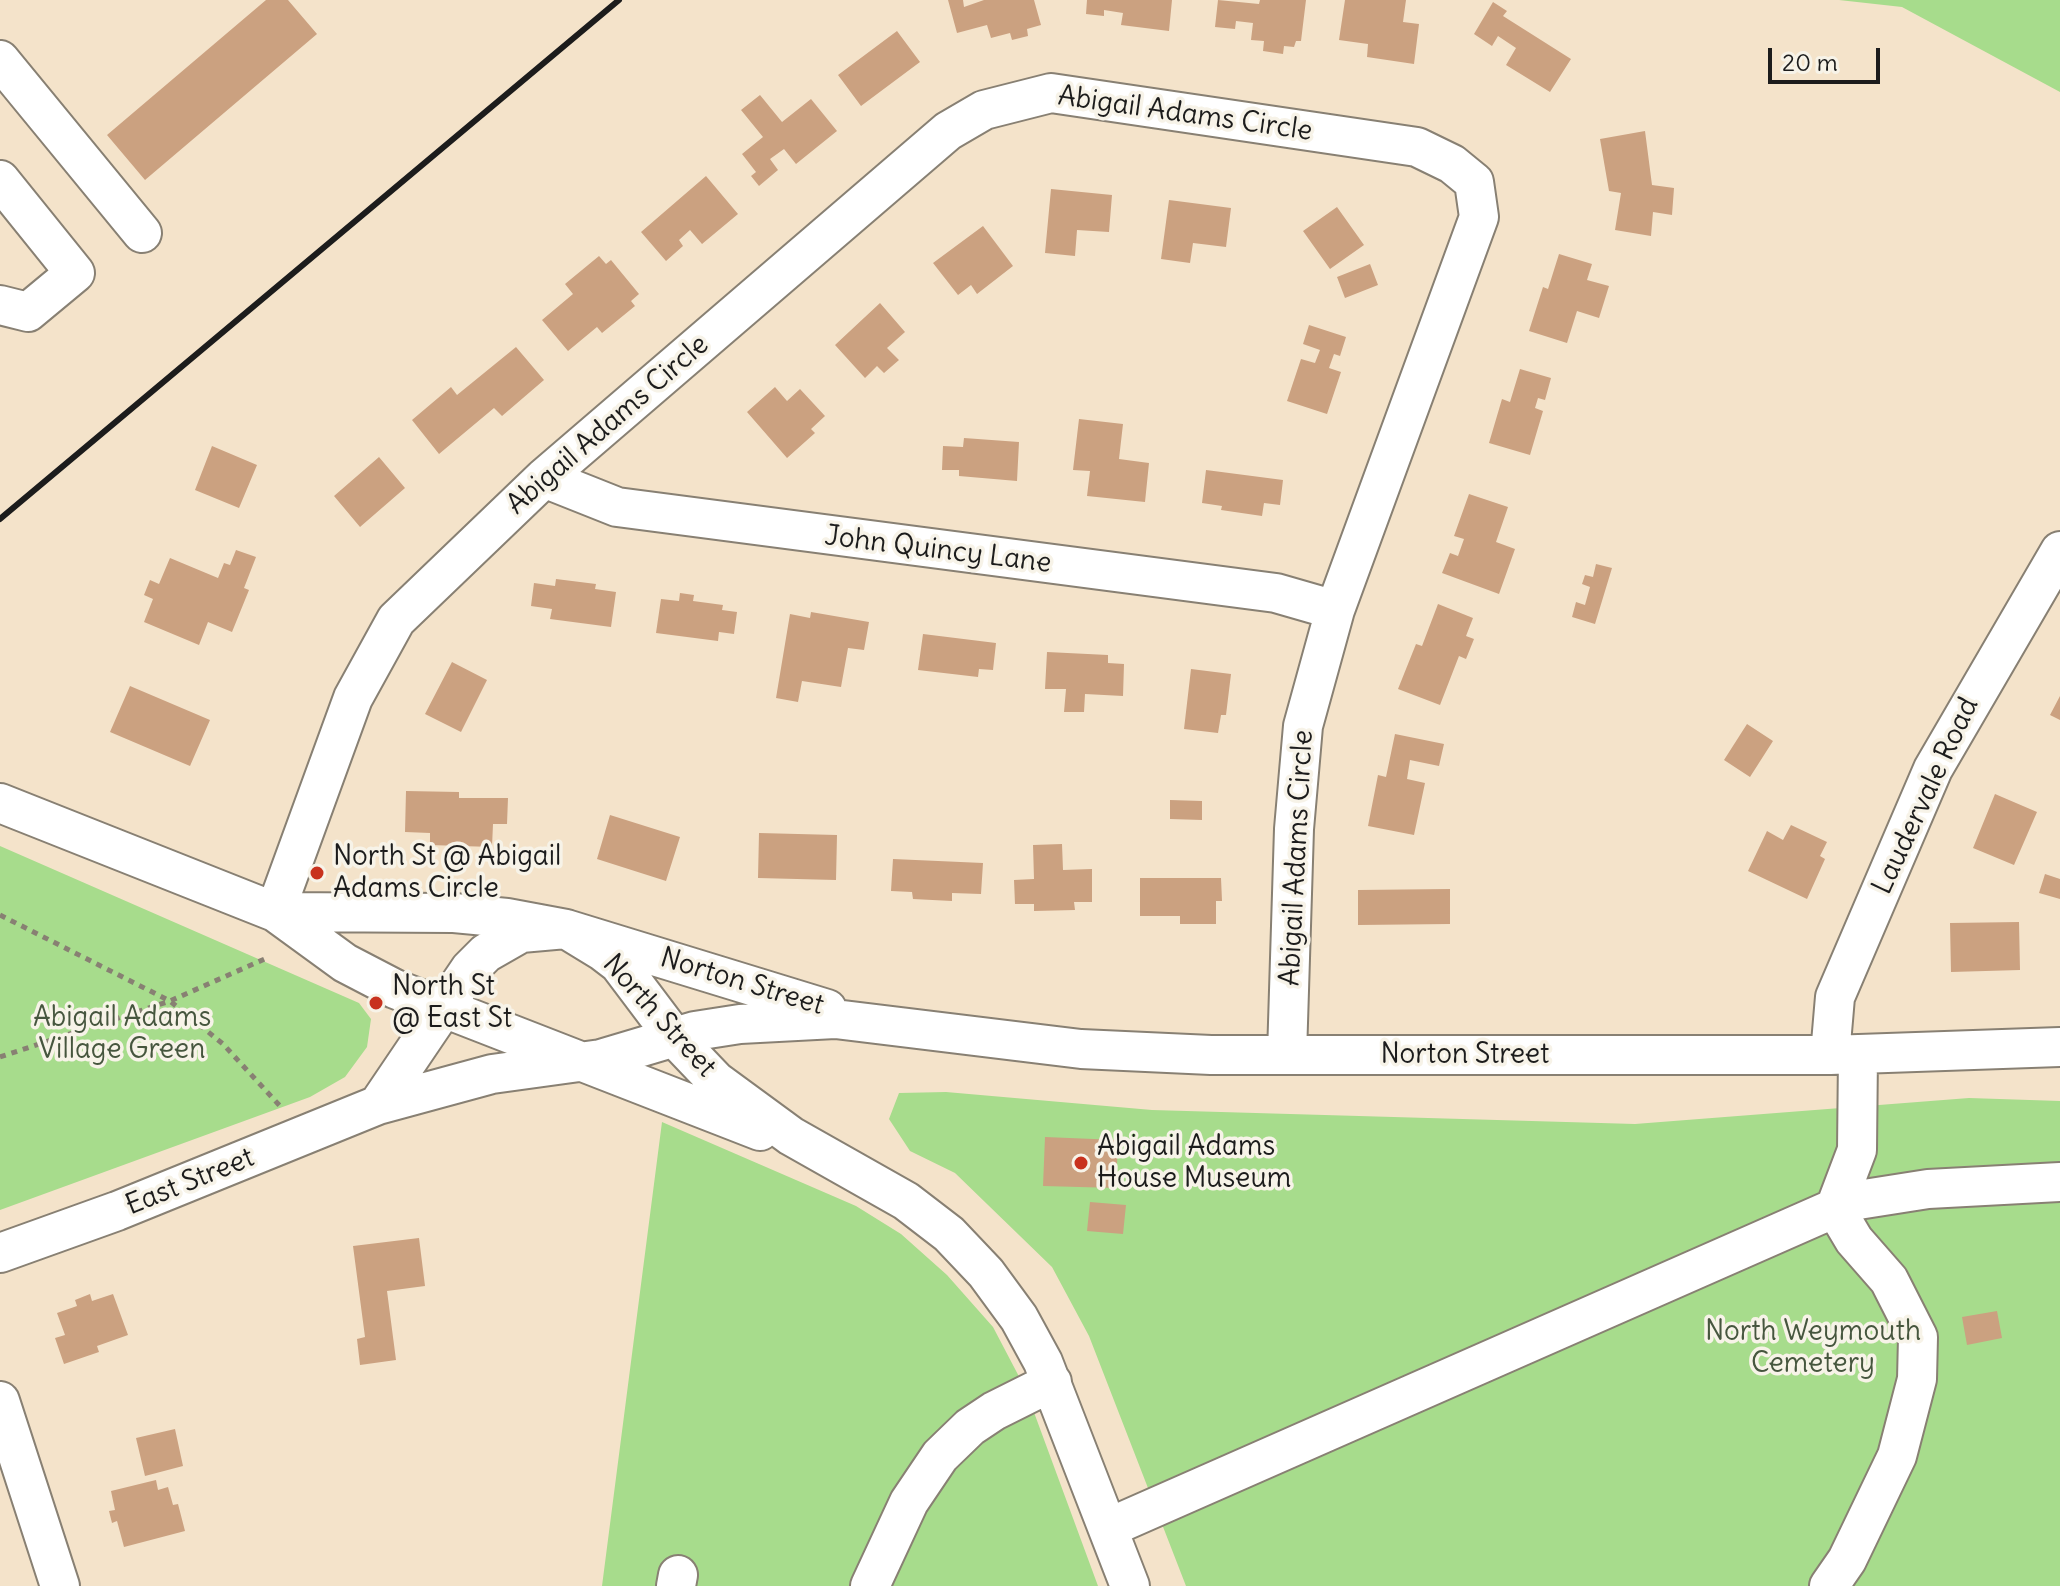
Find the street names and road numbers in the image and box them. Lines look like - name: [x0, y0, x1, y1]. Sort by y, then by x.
- street label: Abigail Adams Circle: [1056, 80, 1314, 148]
- street label: Abigail Adams Circle: [500, 328, 716, 522]
- street label: John Quincy Lane: [823, 519, 1053, 581]
- street label: Laudervale Road: [1866, 692, 1986, 900]
- street label: Abigail Adams Circle: [1274, 729, 1320, 987]
- street label: Norton Street: [656, 941, 828, 1023]
- street label: North Street: [595, 948, 723, 1084]
- street label: Norton Street: [1380, 1038, 1550, 1072]
- street label: East Street: [121, 1141, 259, 1223]

